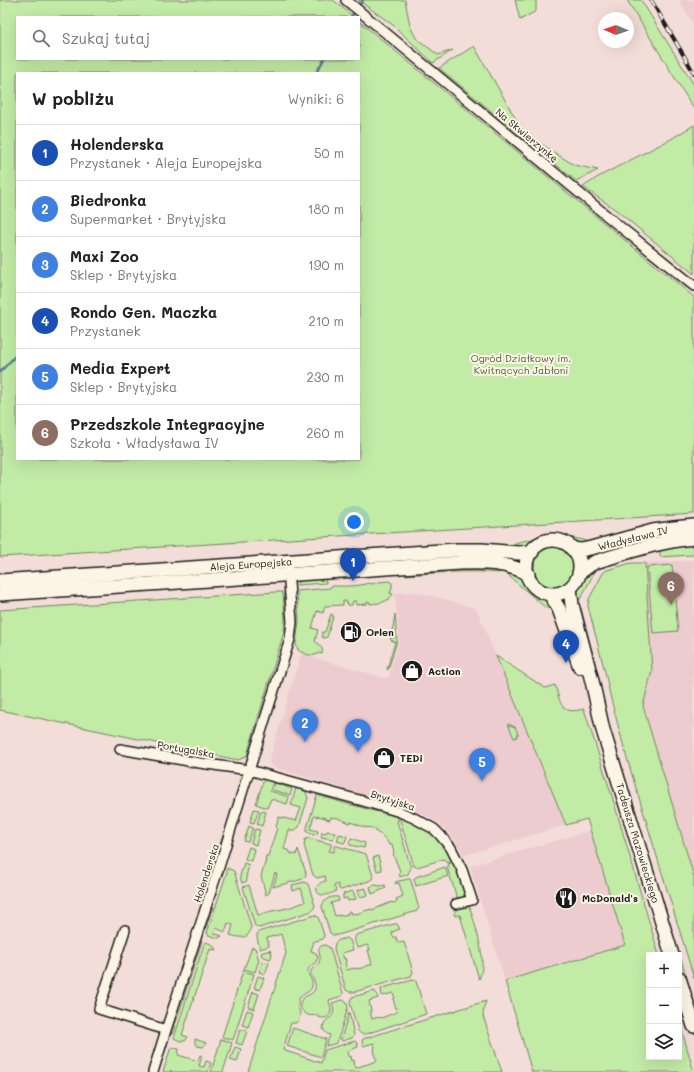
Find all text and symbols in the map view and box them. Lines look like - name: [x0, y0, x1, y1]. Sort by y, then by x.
- north arrow: [598, 12, 634, 48]
- search box: [16, 16, 360, 60]
- icon: search: [30, 27, 52, 49]
- text: Szukaj tutaj: [62, 28, 150, 48]
- text: W pobliżu: [32, 87, 114, 109]
- text: Wyniki: 6: [288, 90, 344, 107]
- street label: Na Skwierzynkę: [493, 105, 561, 165]
- text: Holenderska: [70, 134, 164, 154]
- text: 1: [42, 144, 48, 161]
- text: 50 m: [314, 144, 344, 161]
- text: Przystanek · Aleja Europejska: [70, 154, 262, 171]
- text: Biedronka: [70, 190, 146, 210]
- text: 2: [41, 200, 49, 217]
- text: 180 m: [308, 200, 344, 217]
- text: Supermarket · Brytyjska: [70, 210, 226, 227]
- text: Maxi Zoo: [70, 246, 139, 266]
- text: 3: [41, 256, 49, 273]
- text: 190 m: [308, 256, 344, 273]
- text: Sklep · Brytyjska: [70, 266, 177, 283]
- text: Rondo Gen. Maczka: [70, 302, 217, 322]
- text: 4: [41, 312, 49, 329]
- text: 210 m: [308, 312, 344, 329]
- text: Przystanek: [70, 322, 141, 339]
- park label: Ogród Działkowy im. Kwitnących Jabłoni: [471, 351, 571, 377]
- text: Media Expert: [70, 358, 171, 378]
- text: 5: [41, 368, 49, 385]
- text: 230 m: [307, 368, 344, 385]
- text: Sklep · Brytyjska: [70, 378, 177, 395]
- text: Przedszkole Integracyjne: [70, 414, 265, 434]
- text: 6: [41, 424, 49, 441]
- text: 260 m: [306, 424, 344, 441]
- text: Szkoła · Władysława IV: [70, 434, 219, 451]
- your location: [344, 512, 364, 532]
- street label: Władysława IV: [596, 523, 670, 553]
- pin: 1: [340, 548, 366, 581]
- street label: Aleja Europejska: [209, 554, 293, 574]
- pin: 6: [658, 572, 684, 605]
- fuel station icon: Orlen: [338, 619, 364, 645]
- place label: Orlen: [366, 625, 394, 639]
- pin: 4: [553, 630, 579, 663]
- shop icon: Action: [399, 658, 425, 684]
- place label: Action: [428, 664, 461, 678]
- pin: 2: [292, 709, 318, 742]
- pin: 3: [345, 719, 371, 752]
- street label: Portugalska: [156, 737, 216, 761]
- shop icon: TEDi: [371, 745, 397, 771]
- pin: 5: [469, 748, 495, 781]
- place label: TEDi: [400, 751, 423, 765]
- street label: Tadeusza Mazowieckiego: [613, 781, 663, 905]
- street label: Brytyjska: [369, 786, 417, 814]
- street label: Holenderska: [190, 842, 222, 904]
- restaurant icon: McDonald's: [553, 885, 579, 911]
- place label: McDonald's: [582, 891, 638, 905]
- map controls: [646, 952, 682, 1060]
- button: +: [646, 952, 682, 988]
- button: −: [646, 988, 682, 1024]
- button: layers: [646, 1024, 682, 1060]

